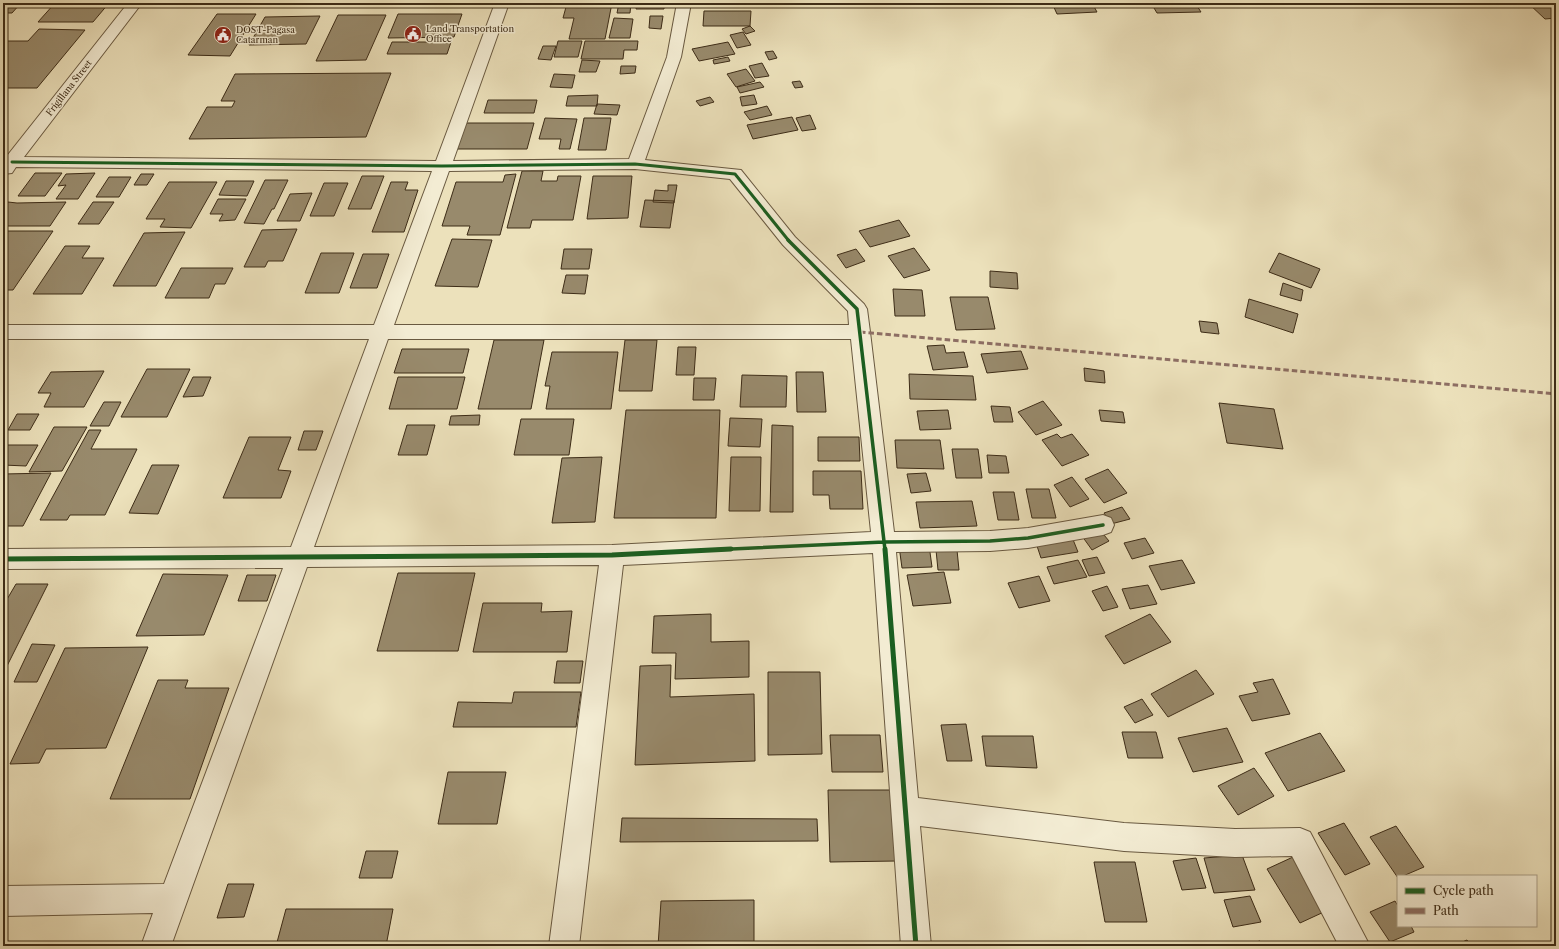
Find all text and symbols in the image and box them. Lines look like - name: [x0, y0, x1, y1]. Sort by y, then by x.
- place label: Land Transportation Office: [426, 23, 514, 44]
- place label: DOST-Pagasa Catarman: [236, 24, 295, 45]
- public building icon: Land Transportation Office: [403, 24, 423, 44]
- public building icon: DOST-Pagasa Catarman: [213, 25, 233, 45]
- street label: Frigillana Street: [43, 57, 94, 118]
- legend: [1397, 875, 1537, 927]
- text: Cycle path: [1433, 883, 1494, 898]
- text: Path: [1433, 903, 1459, 918]

